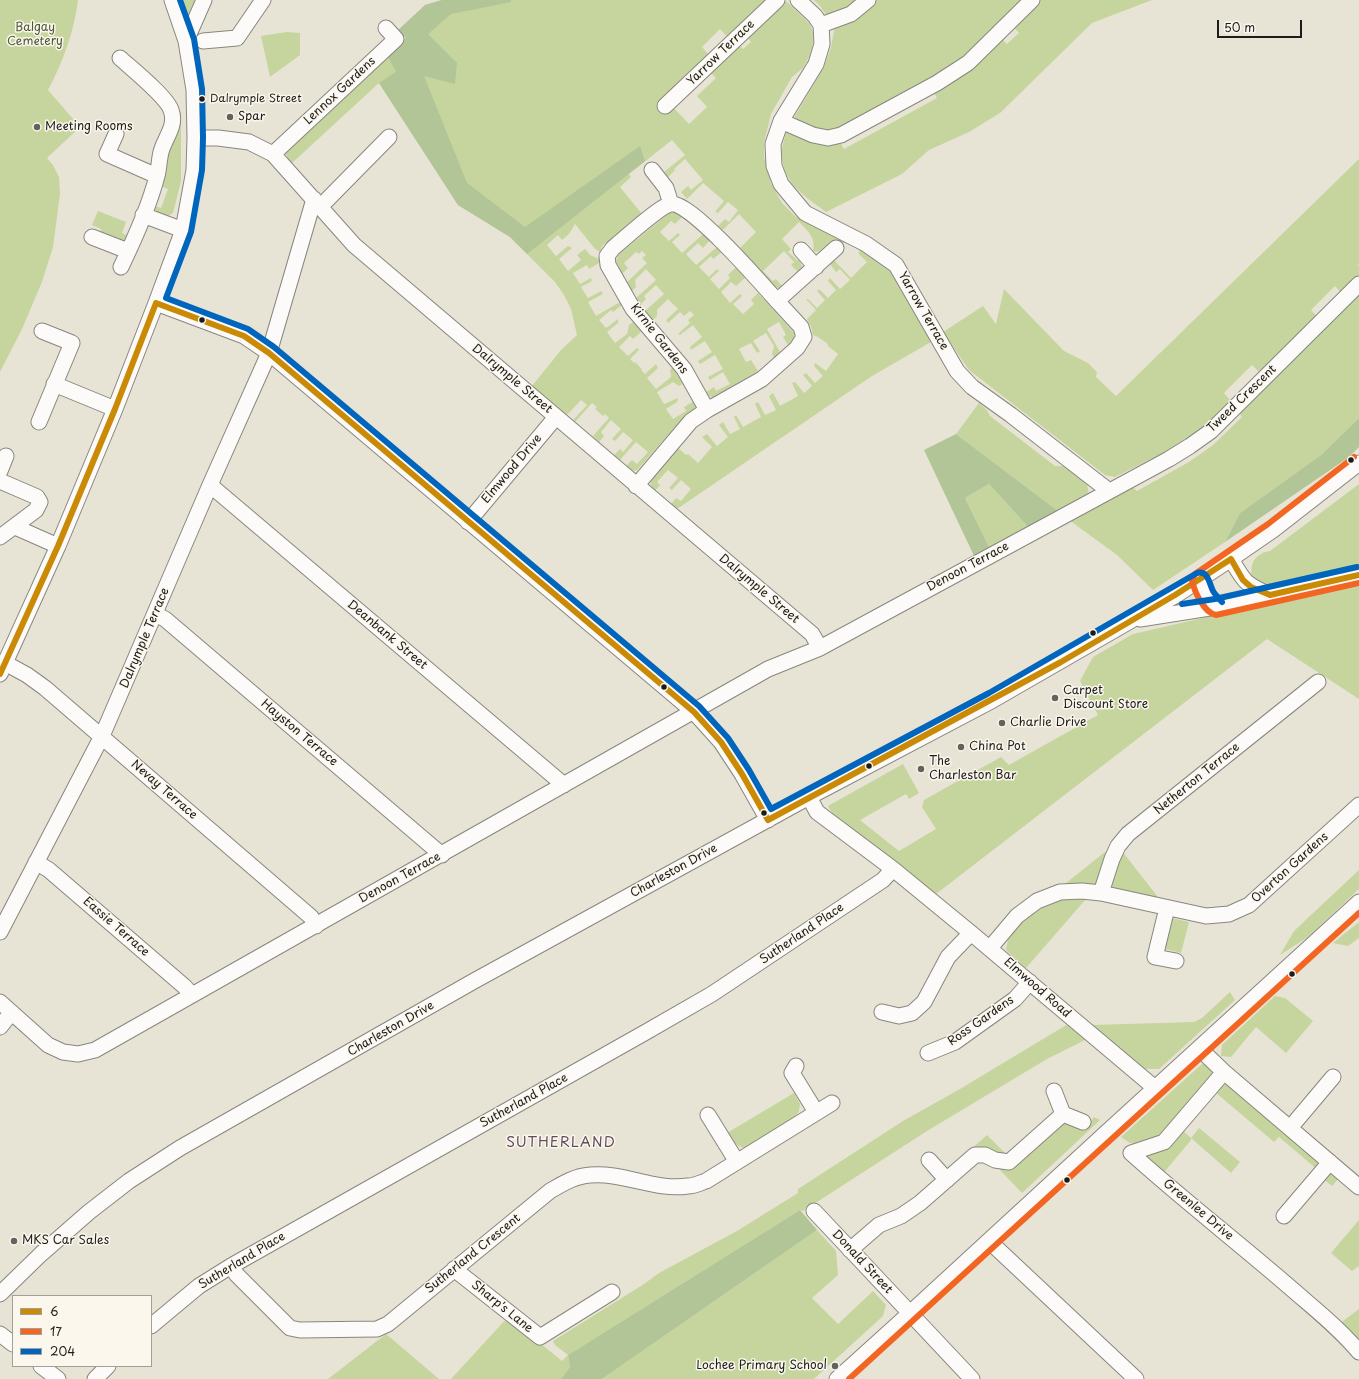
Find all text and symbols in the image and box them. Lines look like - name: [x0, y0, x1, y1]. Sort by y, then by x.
- scale bar: [1219, 12, 1304, 38]
- street label: Yarrow Terrace: [684, 17, 758, 89]
- text: 50 m: [1224, 18, 1255, 36]
- park label: Balgay Cemetery: [7, 21, 63, 49]
- street label: Lennox Gardens: [301, 54, 379, 128]
- place label: Dalrymple Street: [210, 92, 302, 106]
- marker: Dalrymple Street: [197, 94, 207, 104]
- place label: Spar: [238, 110, 265, 124]
- marker: Spar: [225, 112, 235, 122]
- place label: Meeting Rooms: [45, 120, 133, 134]
- marker: Meeting Rooms: [32, 122, 42, 132]
- street label: Yarrow Terrace: [895, 269, 951, 353]
- street label: Kirnie Gardens: [627, 301, 691, 377]
- unlabelled marker: [197, 315, 207, 325]
- street label: Dalrymple Street: [469, 341, 555, 417]
- street label: Tweed Crescent: [1204, 362, 1280, 436]
- street label: Elmwood Drive: [479, 432, 545, 506]
- unlabelled marker: [1346, 455, 1356, 465]
- street label: Denoon Terrace: [924, 539, 1012, 595]
- street label: Dalrymple Street: [716, 551, 802, 627]
- street label: Dalrymple Terrace: [117, 586, 173, 690]
- street label: Deanbank Street: [344, 597, 430, 673]
- unlabelled marker: [1088, 628, 1098, 638]
- unlabelled marker: [659, 682, 669, 692]
- place label: Carpet Discount Store: [1063, 684, 1148, 712]
- marker: Carpet Discount Store: [1050, 693, 1060, 703]
- street label: Hayston Terrace: [258, 697, 340, 769]
- place label: Charlie Drive: [1010, 716, 1086, 730]
- marker: Charlie Drive: [997, 718, 1007, 728]
- place label: China Pot: [969, 740, 1026, 754]
- street label: Netherton Terrace: [1151, 740, 1243, 818]
- marker: China Pot: [956, 742, 966, 752]
- place label: The Charleston Bar: [929, 755, 1016, 783]
- street label: Nevay Terrace: [128, 757, 200, 823]
- unlabelled marker: [864, 761, 874, 771]
- marker: The Charleston Bar: [916, 764, 926, 774]
- unlabelled marker: [759, 808, 769, 818]
- street label: Overton Gardens: [1249, 830, 1331, 906]
- street label: Charleston Drive: [628, 841, 720, 901]
- street label: Denoon Terrace: [357, 850, 443, 906]
- street label: Eassie Terrace: [80, 894, 152, 960]
- street label: Sutherland Place: [757, 901, 847, 967]
- street label: Elmwood Road: [1001, 955, 1073, 1021]
- unlabelled marker: [1287, 969, 1297, 979]
- street label: Ross Gardens: [945, 993, 1017, 1049]
- street label: Charleston Drive: [345, 998, 437, 1060]
- street label: Sutherland Place: [477, 1071, 571, 1131]
- district label: SUTHERLAND: [507, 1135, 615, 1151]
- unlabelled marker: [1062, 1175, 1072, 1185]
- street label: Greenlee Drive: [1160, 1176, 1236, 1244]
- street label: Sutherland Crescent: [422, 1211, 524, 1297]
- street label: Donald Street: [829, 1227, 895, 1297]
- street label: Sutherland Place: [196, 1229, 288, 1293]
- place label: MKS Car Sales: [22, 1234, 109, 1248]
- marker: MKS Car Sales: [9, 1236, 19, 1246]
- street label: Sharp's Lane: [468, 1278, 536, 1336]
- legend: [12, 1295, 152, 1367]
- text: 6: [50, 1302, 58, 1320]
- text: 17: [50, 1322, 62, 1340]
- text: 204: [50, 1342, 75, 1360]
- place label: Lochee Primary School: [696, 1359, 827, 1373]
- marker: Lochee Primary School: [830, 1361, 840, 1371]

